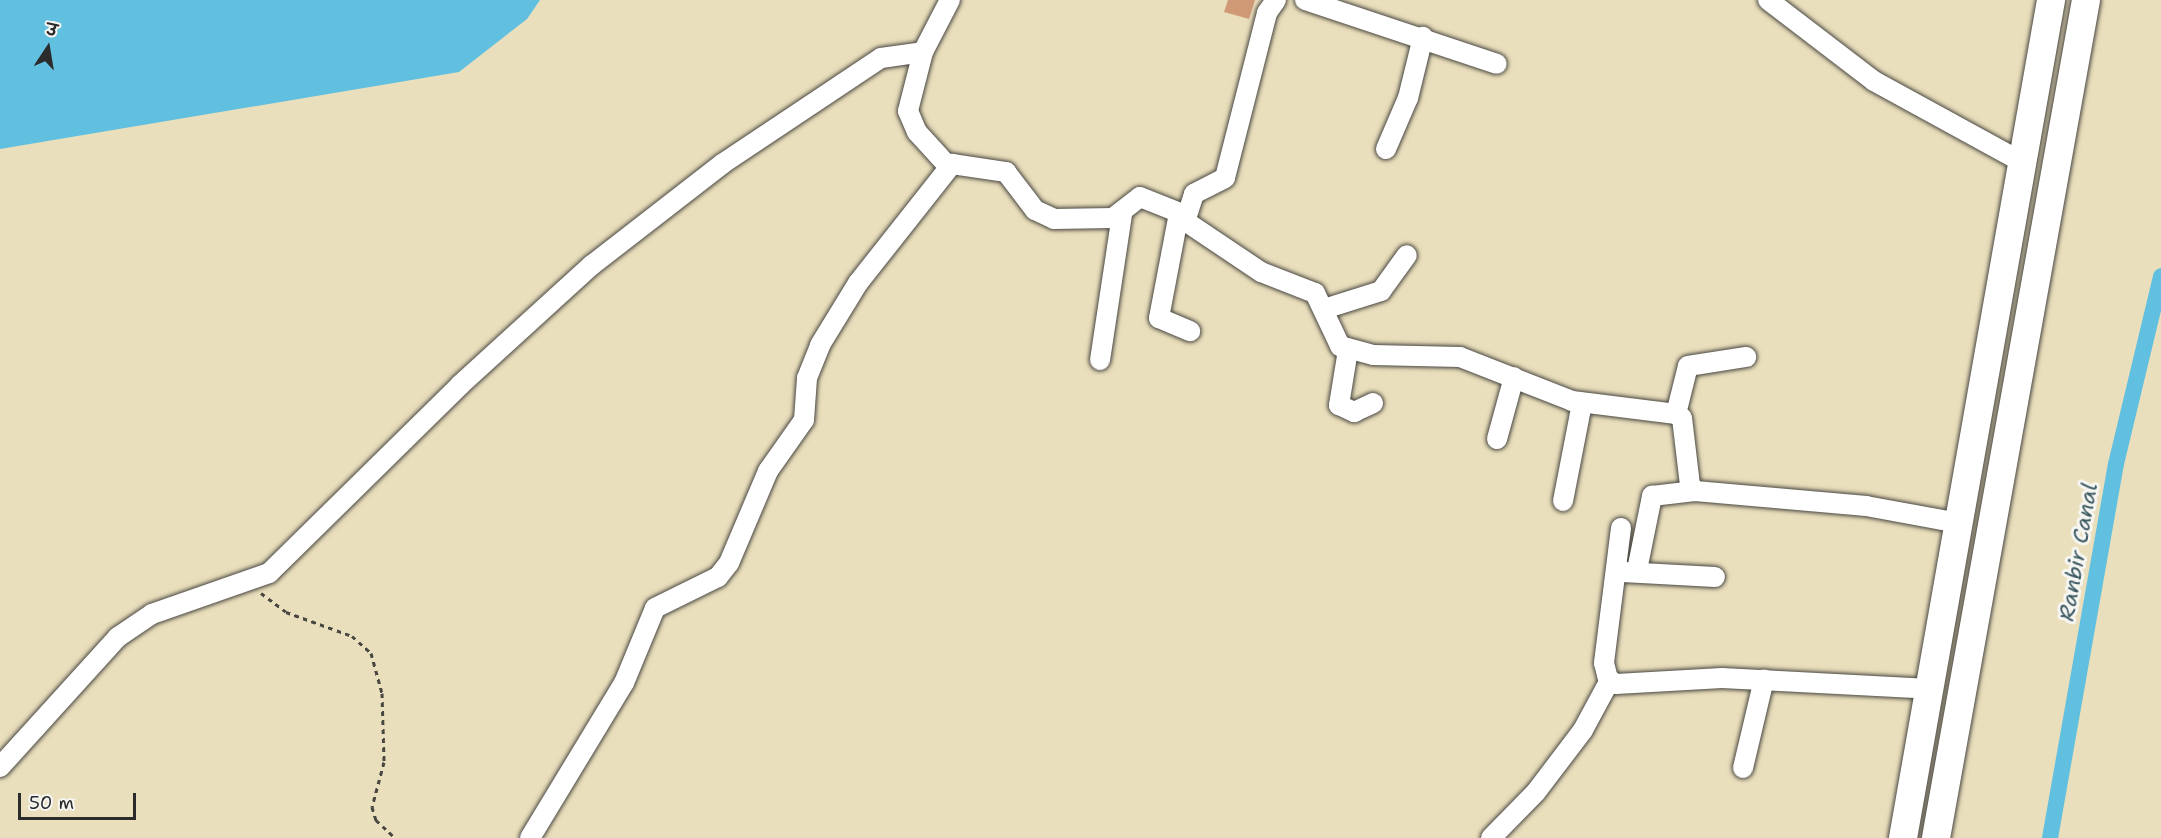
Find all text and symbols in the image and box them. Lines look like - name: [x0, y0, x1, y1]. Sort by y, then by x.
- north arrow: [18, 18, 78, 78]
- text: उ: [44, 19, 59, 41]
- water label: Ranbir Canal: [2053, 481, 2103, 623]
- scale bar: [21, 781, 140, 819]
- text: 50 m: [29, 791, 74, 815]

